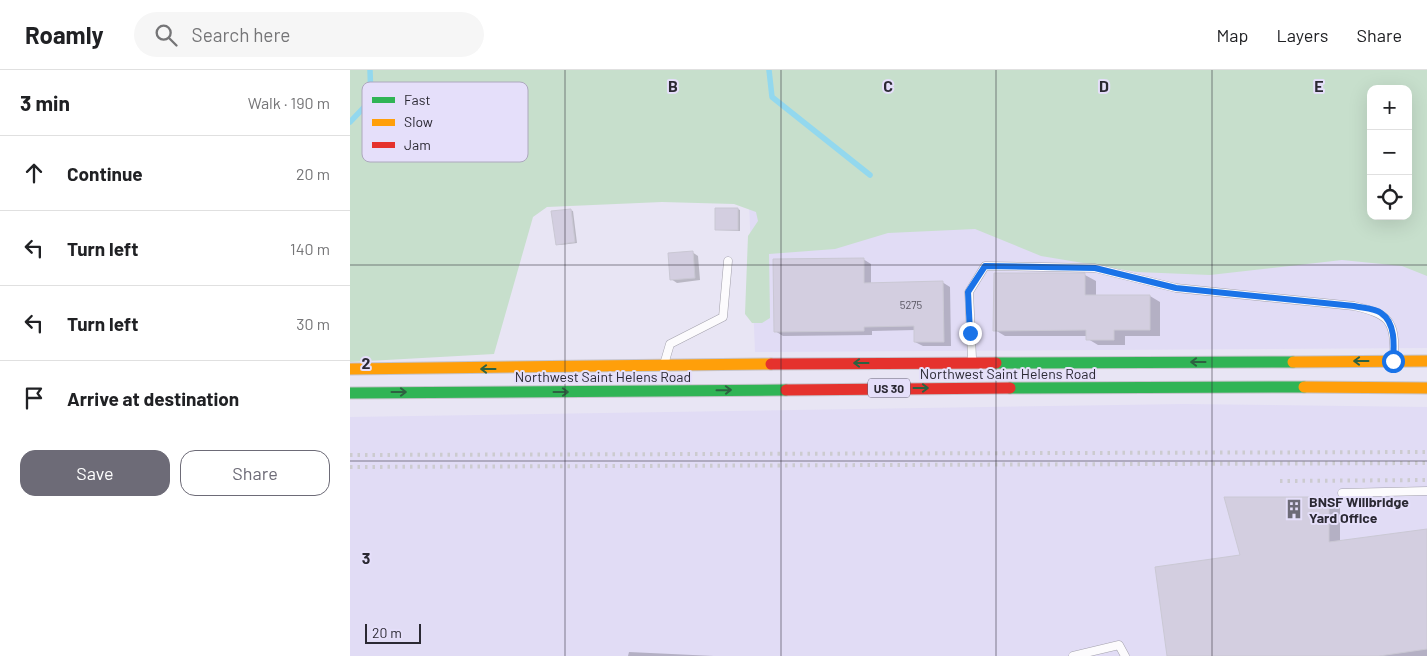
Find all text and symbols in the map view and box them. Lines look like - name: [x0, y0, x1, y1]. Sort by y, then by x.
- search box: [134, 12, 484, 57]
- text: Roamly: [25, 20, 104, 49]
- icon: search: [152, 21, 180, 49]
- text: Search here: [192, 23, 290, 46]
- text: Map: [1216, 24, 1248, 46]
- text: Layers: [1276, 24, 1329, 46]
- text: Share: [1357, 24, 1402, 46]
- text: B: [668, 76, 678, 95]
- text: C: [883, 76, 893, 95]
- text: D: [1099, 76, 1109, 95]
- text: E: [1314, 76, 1324, 95]
- legend: [362, 82, 528, 162]
- map controls: [1367, 85, 1412, 220]
- button: +: [1367, 85, 1412, 130]
- text: 3 min: [20, 90, 70, 115]
- text: Fast: [404, 91, 430, 108]
- text: Walk · 190 m: [248, 93, 330, 112]
- text: Slow: [404, 113, 433, 130]
- button: −: [1367, 130, 1412, 175]
- text: Jam: [404, 136, 431, 153]
- icon: ahead: [20, 159, 48, 187]
- text: Continue: [67, 162, 143, 185]
- text: 20 m: [296, 164, 330, 183]
- button: locate: [1367, 175, 1412, 220]
- icon: left: [20, 234, 48, 262]
- text: Turn left: [67, 237, 138, 260]
- text: 140 m: [290, 239, 330, 258]
- house number: 5275: [900, 298, 923, 311]
- icon: left: [20, 309, 48, 337]
- text: Turn left: [67, 312, 138, 335]
- text: 30 m: [296, 314, 330, 333]
- route end: [959, 322, 982, 345]
- route start: [1382, 350, 1405, 373]
- text: 2: [362, 353, 371, 372]
- one-way arrow: [1353, 356, 1370, 366]
- one-way arrow: [1191, 357, 1207, 366]
- one-way arrow: [853, 359, 869, 368]
- one-way arrow: [481, 364, 497, 374]
- street label: Northwest Saint Helens Road: [920, 365, 1096, 382]
- street label: Northwest Saint Helens Road: [515, 368, 691, 385]
- road number: US 30: [868, 378, 910, 398]
- one-way arrow: [912, 383, 929, 393]
- icon: arrive: [20, 384, 48, 412]
- one-way arrow: [715, 385, 731, 395]
- text: Arrive at destination: [67, 387, 239, 410]
- one-way arrow: [390, 387, 406, 397]
- one-way arrow: [553, 387, 569, 396]
- button: Save: [20, 450, 170, 496]
- button: Share: [180, 450, 330, 496]
- place label: BNSF Willbridge Yard Office: [1309, 493, 1409, 526]
- building icon: BNSF Willbridge Yard Office: [1283, 498, 1305, 520]
- text: 3: [362, 548, 370, 567]
- scale bar: [365, 621, 421, 644]
- text: 20 m: [372, 624, 402, 641]

